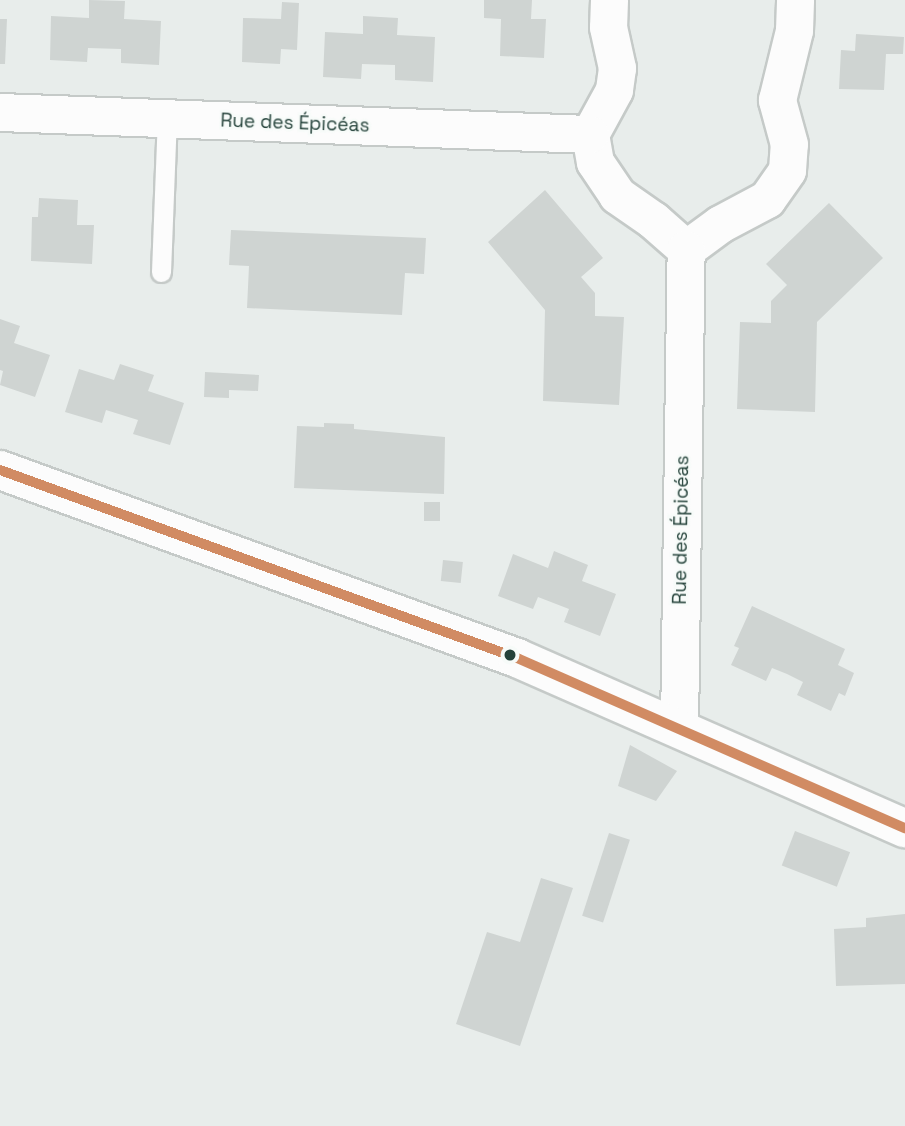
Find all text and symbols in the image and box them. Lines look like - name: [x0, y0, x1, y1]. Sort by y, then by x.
- street label: Rue des Épicéas: [220, 109, 370, 137]
- street label: Rue des Épicéas: [668, 455, 694, 605]
- unlabelled marker: [503, 648, 517, 662]

